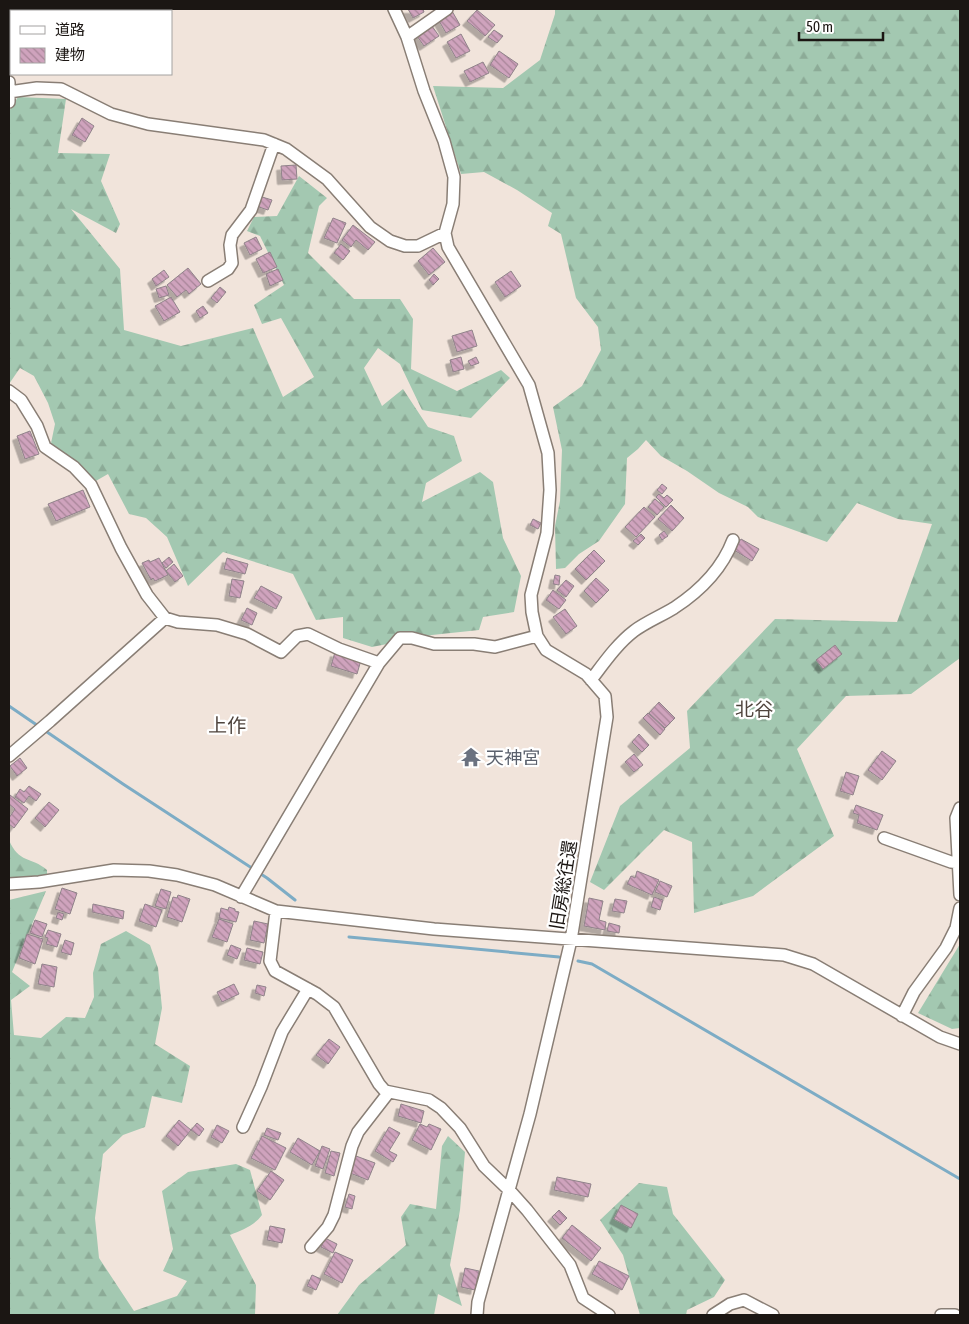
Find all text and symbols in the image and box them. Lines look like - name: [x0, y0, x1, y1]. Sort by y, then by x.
- legend: [10, 10, 172, 75]
- scale bar: [799, 10, 883, 42]
- text: 50 m: [806, 18, 833, 35]
- text: 道路: [55, 21, 85, 38]
- text: 建物: [55, 46, 85, 63]
- district label: 北谷: [735, 698, 773, 720]
- district label: 上作: [208, 714, 246, 736]
- temple icon: 天神宮: [460, 746, 482, 768]
- place label: 天神宮: [486, 747, 540, 768]
- street label: 旧房総往還: [546, 839, 580, 931]

